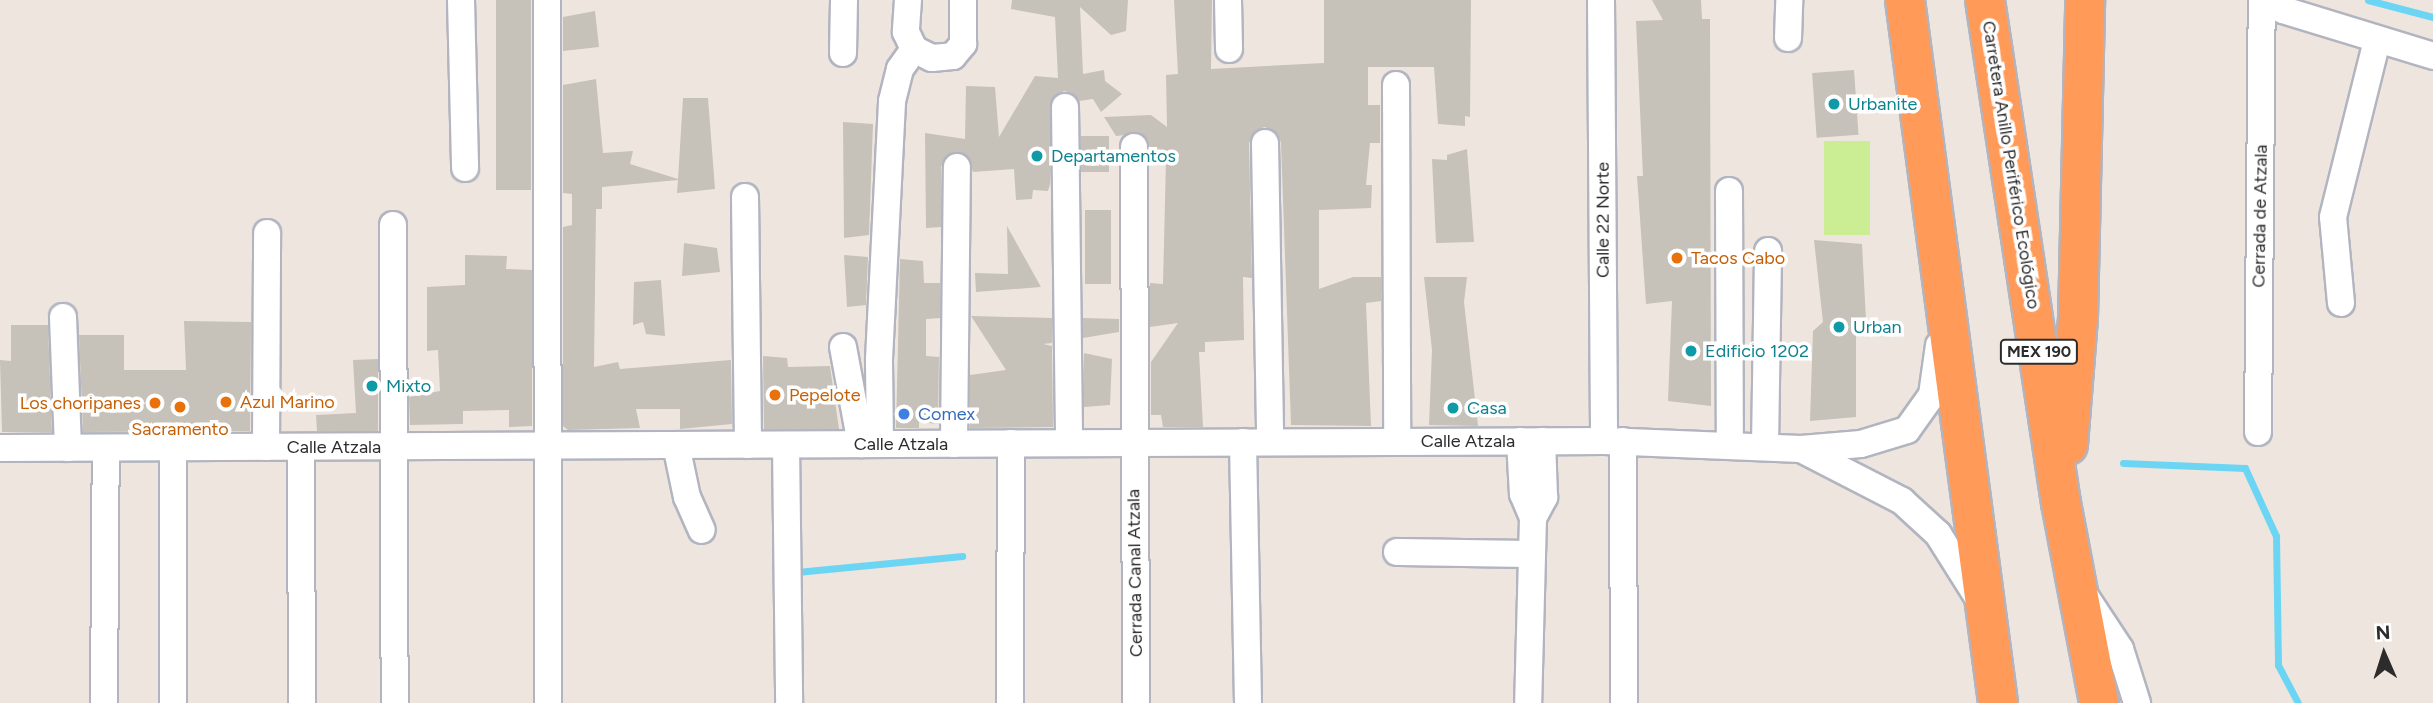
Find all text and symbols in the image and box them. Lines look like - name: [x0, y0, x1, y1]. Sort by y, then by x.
- street label: Carretera Anillo Periférico Ecológico: [1978, 19, 2044, 311]
- place label: Urbanite: [1848, 93, 1917, 115]
- marker: Urbanite: [1826, 96, 1842, 112]
- street label: Cerrada de Atzala: [2248, 144, 2272, 288]
- place label: Departamentos: [1051, 145, 1176, 167]
- marker: Departamentos: [1029, 148, 1045, 164]
- street label: Calle 22 Norte: [1592, 162, 1614, 278]
- place label: Tacos Cabo: [1691, 247, 1785, 269]
- marker: Tacos Cabo: [1669, 250, 1685, 266]
- place label: Urban: [1853, 316, 1902, 338]
- marker: Urban: [1831, 319, 1847, 335]
- place label: Edificio 1202: [1705, 340, 1809, 362]
- road number: MEX 190: [1999, 340, 2079, 364]
- marker: Edificio 1202: [1683, 343, 1699, 359]
- place label: Mixto: [386, 375, 431, 397]
- marker: Mixto: [364, 378, 380, 394]
- place label: Pepelote: [789, 384, 861, 406]
- marker: Pepelote: [767, 387, 783, 403]
- place label: Azul Marino: [240, 391, 335, 413]
- place label: Los choripanes: [20, 392, 141, 414]
- marker: Azul Marino: [218, 394, 234, 410]
- marker: Los choripanes: [147, 395, 163, 411]
- place label: Casa: [1467, 397, 1507, 419]
- marker: Sacramento: [172, 399, 188, 415]
- marker: Casa: [1445, 400, 1461, 416]
- place label: Comex: [918, 403, 975, 425]
- marker: Comex: [896, 406, 912, 422]
- place label: Sacramento: [131, 418, 229, 440]
- street label: Calle Atzala: [1421, 430, 1515, 452]
- street label: Calle Atzala: [854, 433, 948, 455]
- street label: Calle Atzala: [287, 436, 381, 458]
- street label: Cerrada Canal Atzala: [1123, 489, 1147, 657]
- north arrow: [2349, 619, 2419, 689]
- text: N: [2375, 621, 2391, 644]

